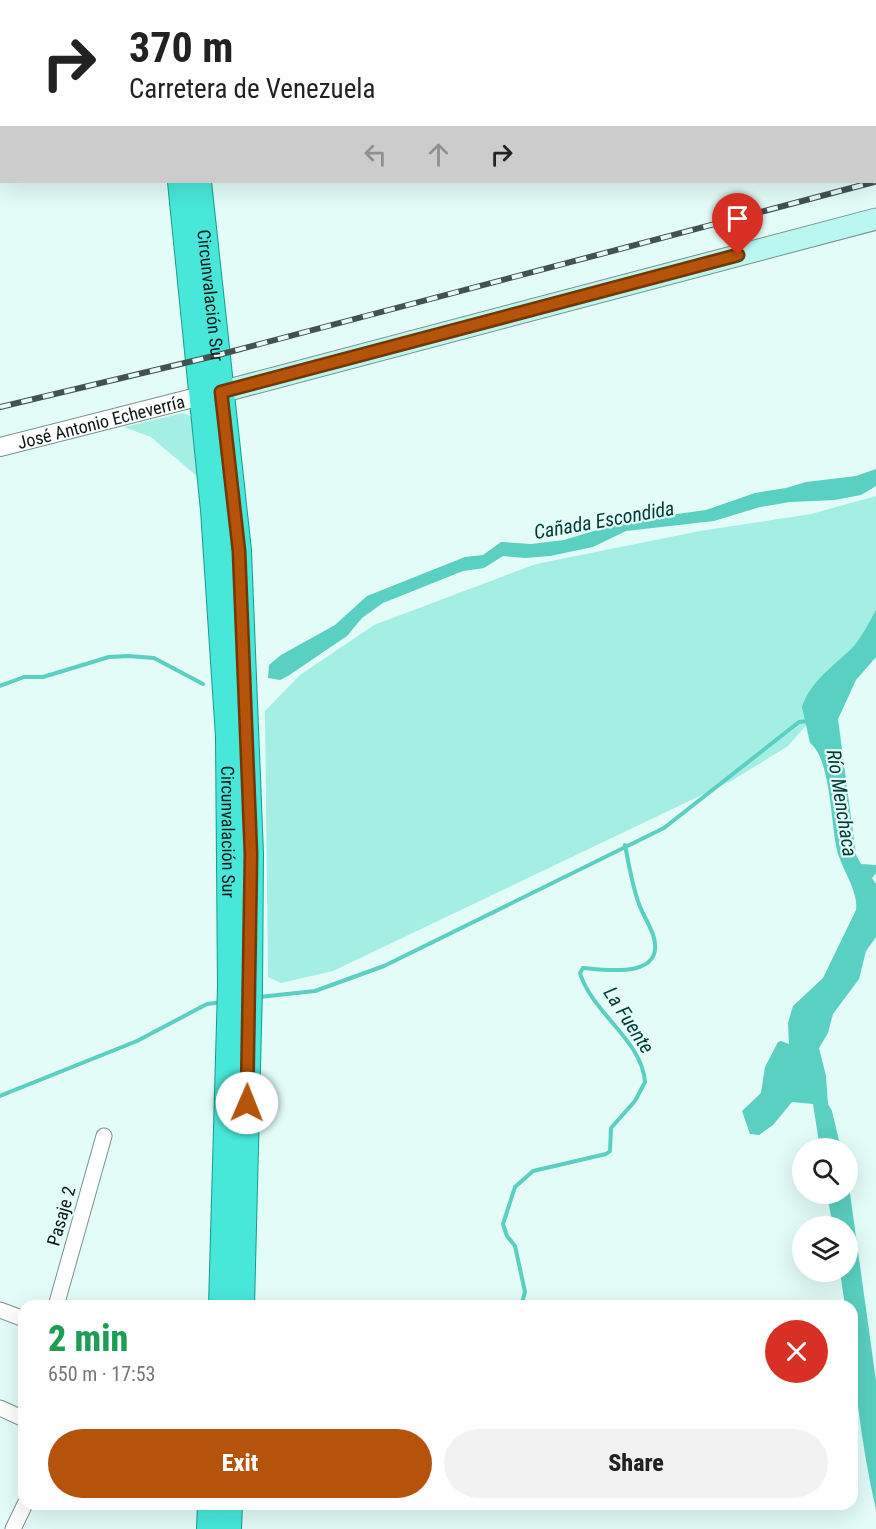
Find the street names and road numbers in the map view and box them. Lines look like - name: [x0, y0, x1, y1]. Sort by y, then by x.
- street label: Circunvalación Sur: [194, 228, 229, 363]
- street label: José Antonio Echeverría: [15, 390, 187, 453]
- street label: Circunvalación Sur: [218, 766, 240, 899]
- street label: Pasaje 2: [43, 1184, 80, 1248]

